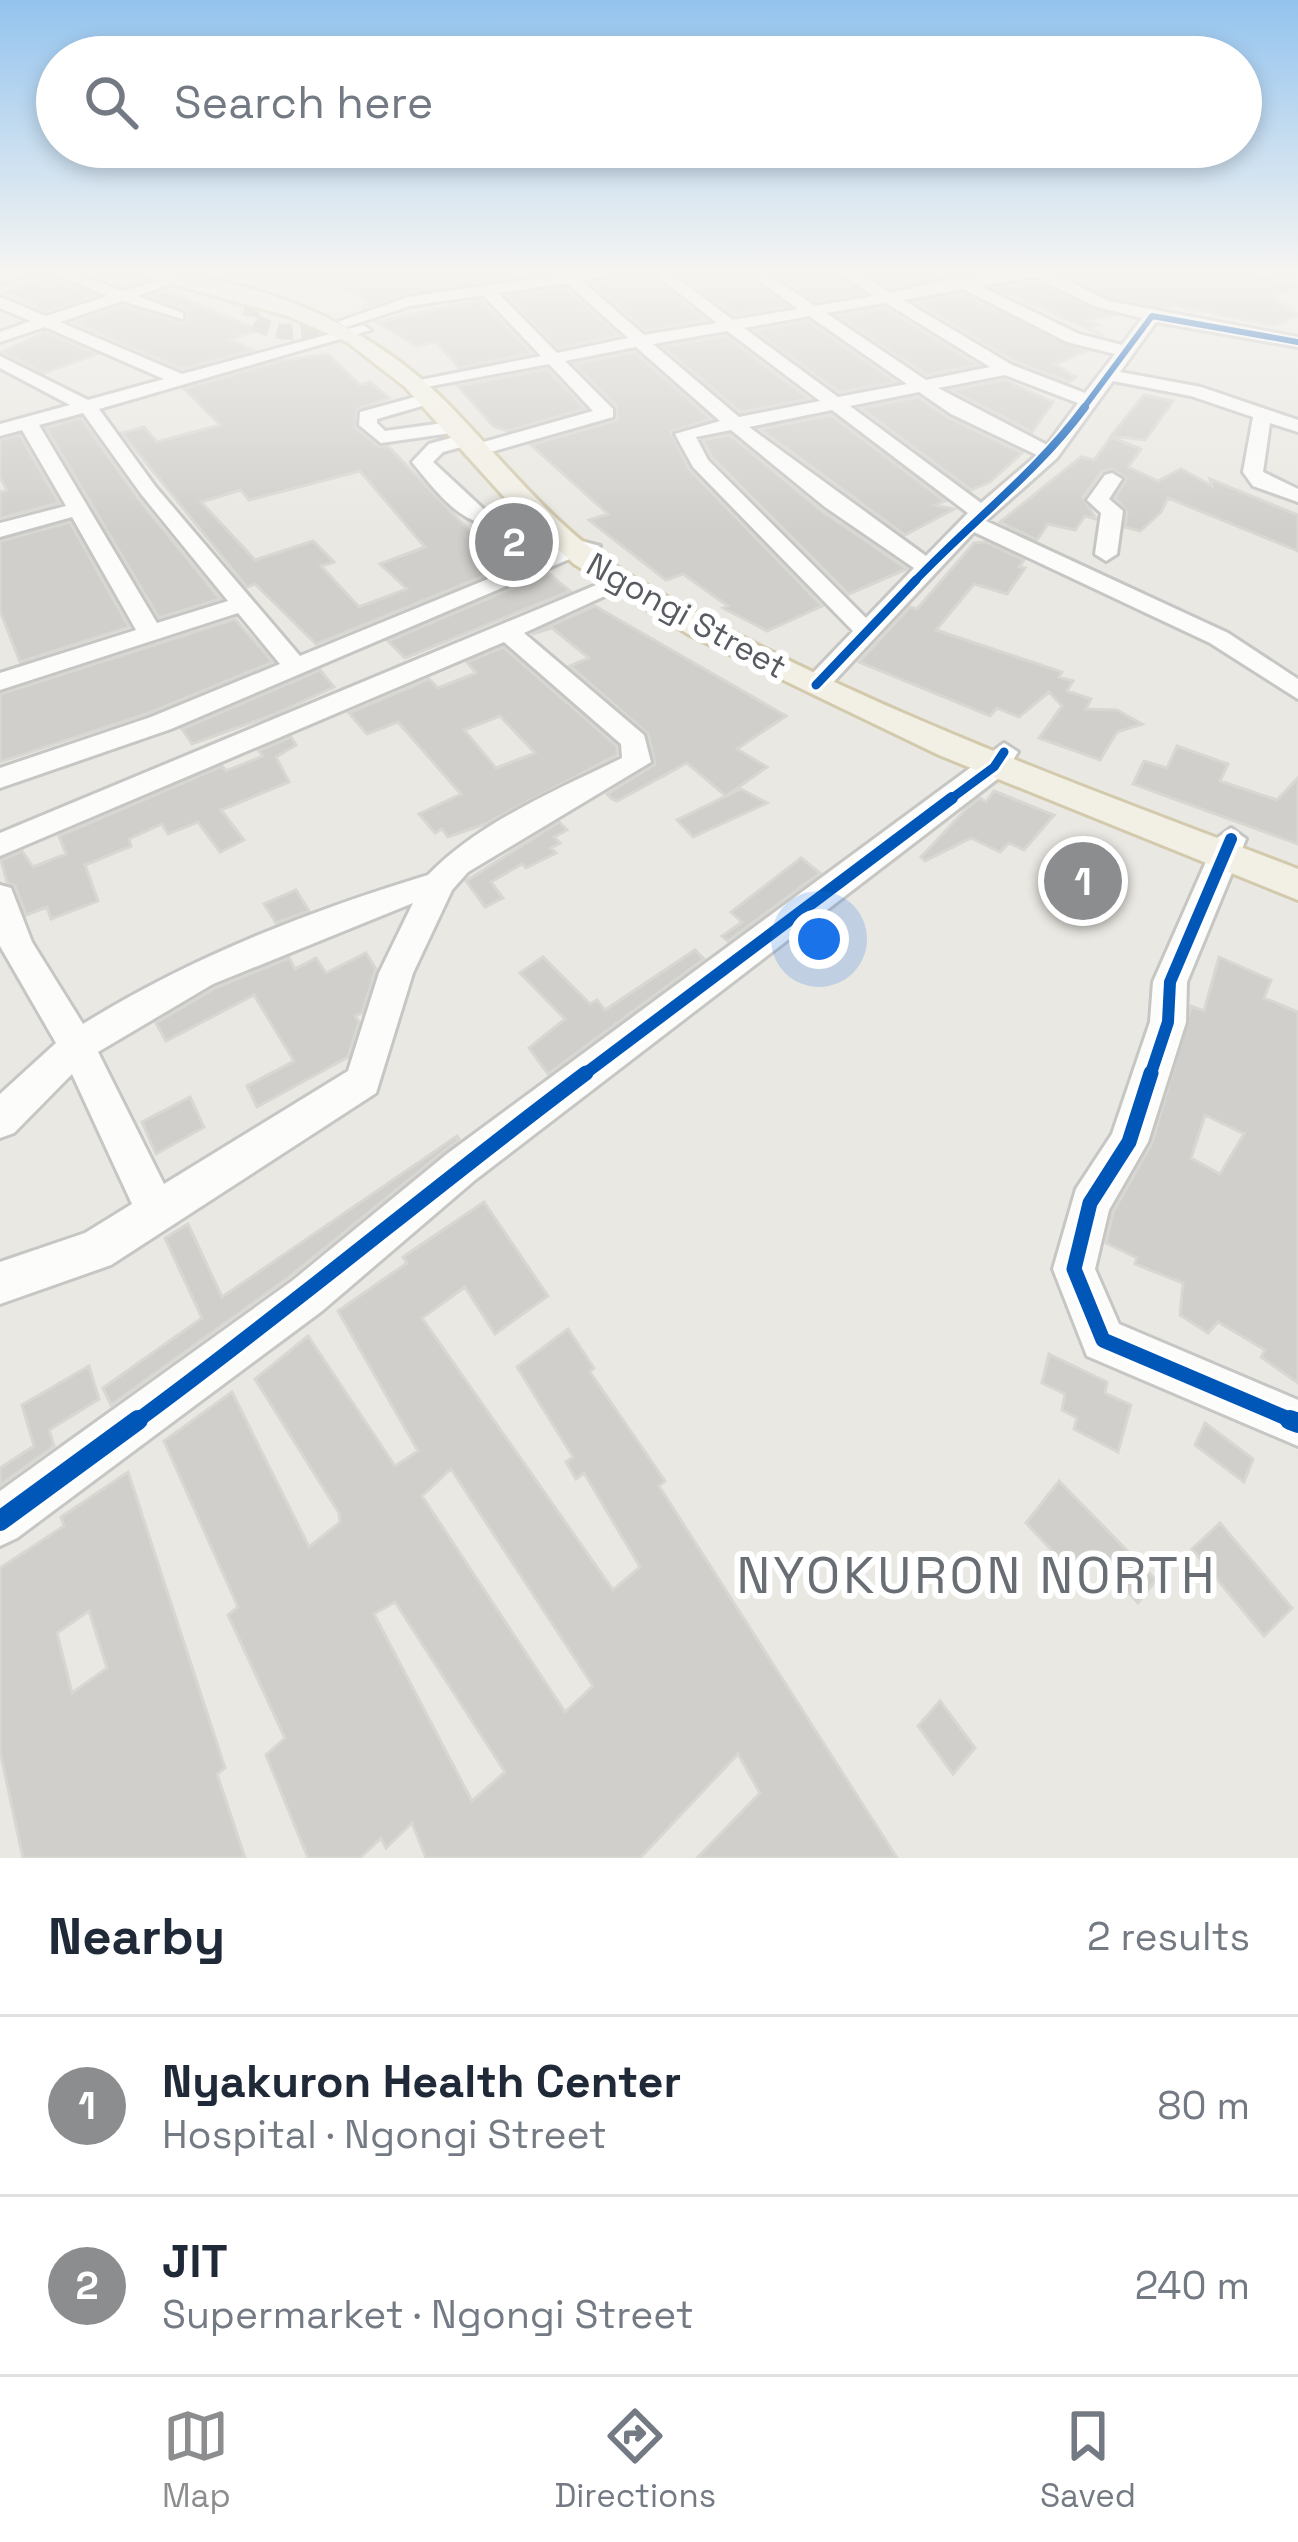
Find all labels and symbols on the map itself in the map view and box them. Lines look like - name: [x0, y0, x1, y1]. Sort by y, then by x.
- pin: 2: [475, 497, 553, 587]
- street label: Ngongi Street: [579, 544, 794, 688]
- pin: 1: [1044, 836, 1122, 926]
- your location: [789, 909, 849, 969]
- district label: NYOKURON NORTH: [736, 1543, 1218, 1608]

